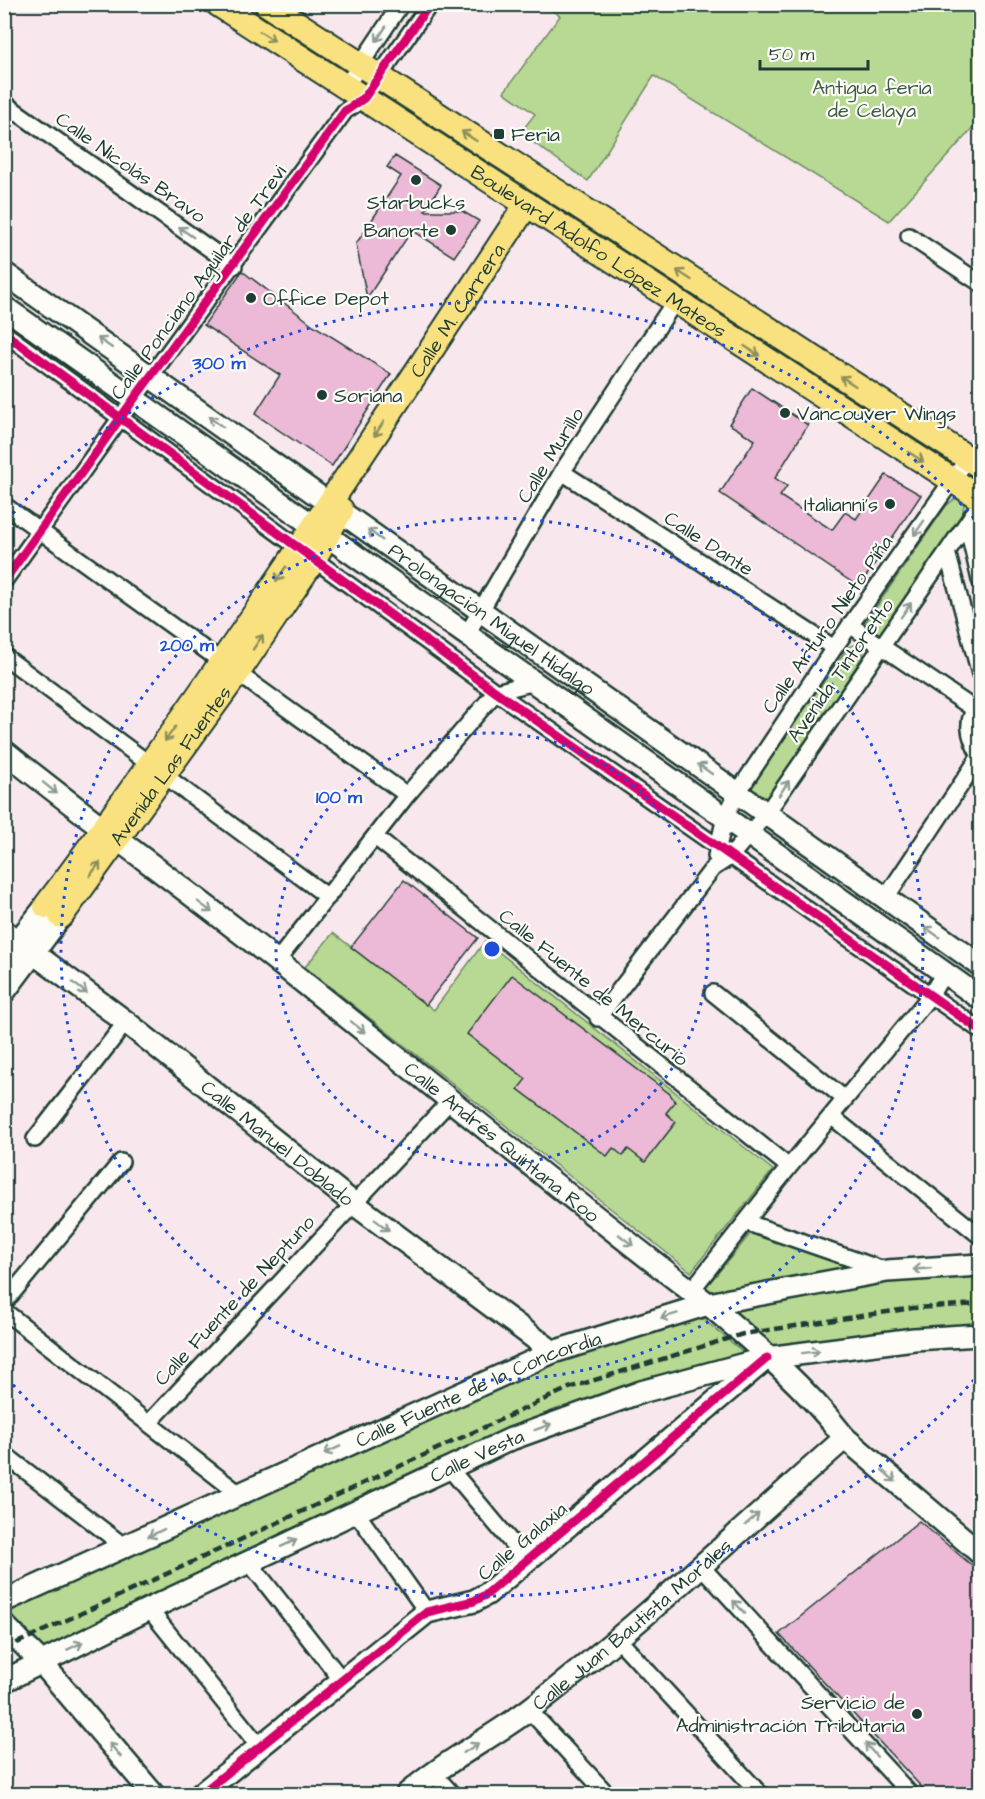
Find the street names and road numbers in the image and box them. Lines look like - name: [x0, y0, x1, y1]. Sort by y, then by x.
- street label: Calle Nicolás Bravo: [50, 105, 211, 230]
- street label: Boulevard Adolfo López Mateos: [465, 158, 732, 345]
- street label: Calle Ponciano Aguilar de Trevi: [104, 159, 294, 406]
- street label: Calle M. Carrera: [404, 238, 512, 383]
- street label: Calle Murillo: [510, 402, 591, 509]
- street label: Calle Dante: [658, 504, 759, 583]
- street label: Calle Arturo Nieto Piña: [756, 530, 900, 719]
- street label: Prolongación Miguel Hidalgo: [382, 537, 600, 703]
- street label: Avenida Tintoretto: [781, 593, 901, 748]
- street label: Avenida Las Fuentes: [103, 680, 239, 852]
- street label: Calle Fuente de Mercurio: [493, 902, 694, 1073]
- street label: Calle Andrés Quintana Roo: [398, 1055, 605, 1229]
- street label: Calle Manuel Doblado: [194, 1074, 359, 1213]
- street label: Calle Fuente de Neptuno: [148, 1209, 321, 1392]
- street label: Calle Fuente de la Concordia: [351, 1325, 605, 1455]
- street label: Calle Vesta: [425, 1422, 528, 1490]
- street label: Calle Galaxia: [472, 1496, 574, 1588]
- street label: Calle Juan Bautista Morales: [526, 1532, 738, 1717]

